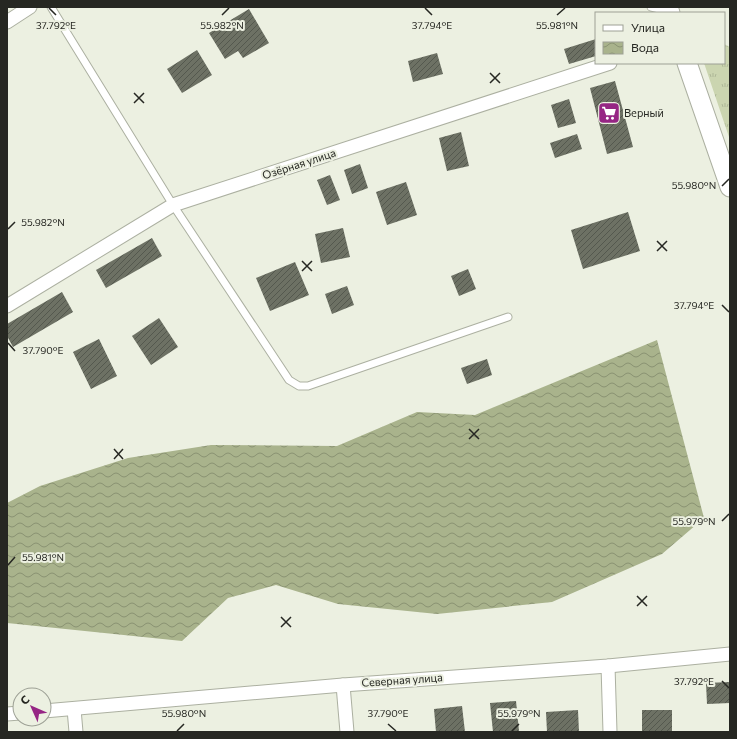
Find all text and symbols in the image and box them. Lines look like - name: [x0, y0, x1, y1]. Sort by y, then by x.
- legend: [595, 12, 725, 64]
- text: 37.792°E: [36, 19, 76, 31]
- text: 55.982°N: [200, 19, 244, 31]
- text: 37.794°E: [412, 19, 452, 31]
- text: 55.981°N: [536, 19, 578, 31]
- text: Улица: [631, 20, 665, 34]
- text: Вода: [631, 40, 659, 54]
- supermarket icon: Верный: [596, 100, 622, 126]
- place label: Верный: [624, 106, 664, 119]
- street label: Озёрная улица: [260, 146, 337, 182]
- text: 55.980°N: [672, 179, 716, 191]
- text: 55.982°N: [21, 216, 65, 228]
- text: 37.794°E: [674, 299, 714, 311]
- text: 37.790°E: [23, 344, 64, 356]
- text: 55.979°N: [672, 515, 716, 527]
- text: 55.981°N: [22, 551, 64, 563]
- street label: Северная улица: [361, 670, 443, 689]
- text: 37.792°E: [674, 675, 714, 687]
- north arrow: [12, 687, 52, 727]
- text: С: [17, 692, 32, 707]
- text: 55.980°N: [162, 707, 206, 719]
- text: 37.790°E: [368, 707, 409, 719]
- text: 55.979°N: [497, 707, 541, 719]

